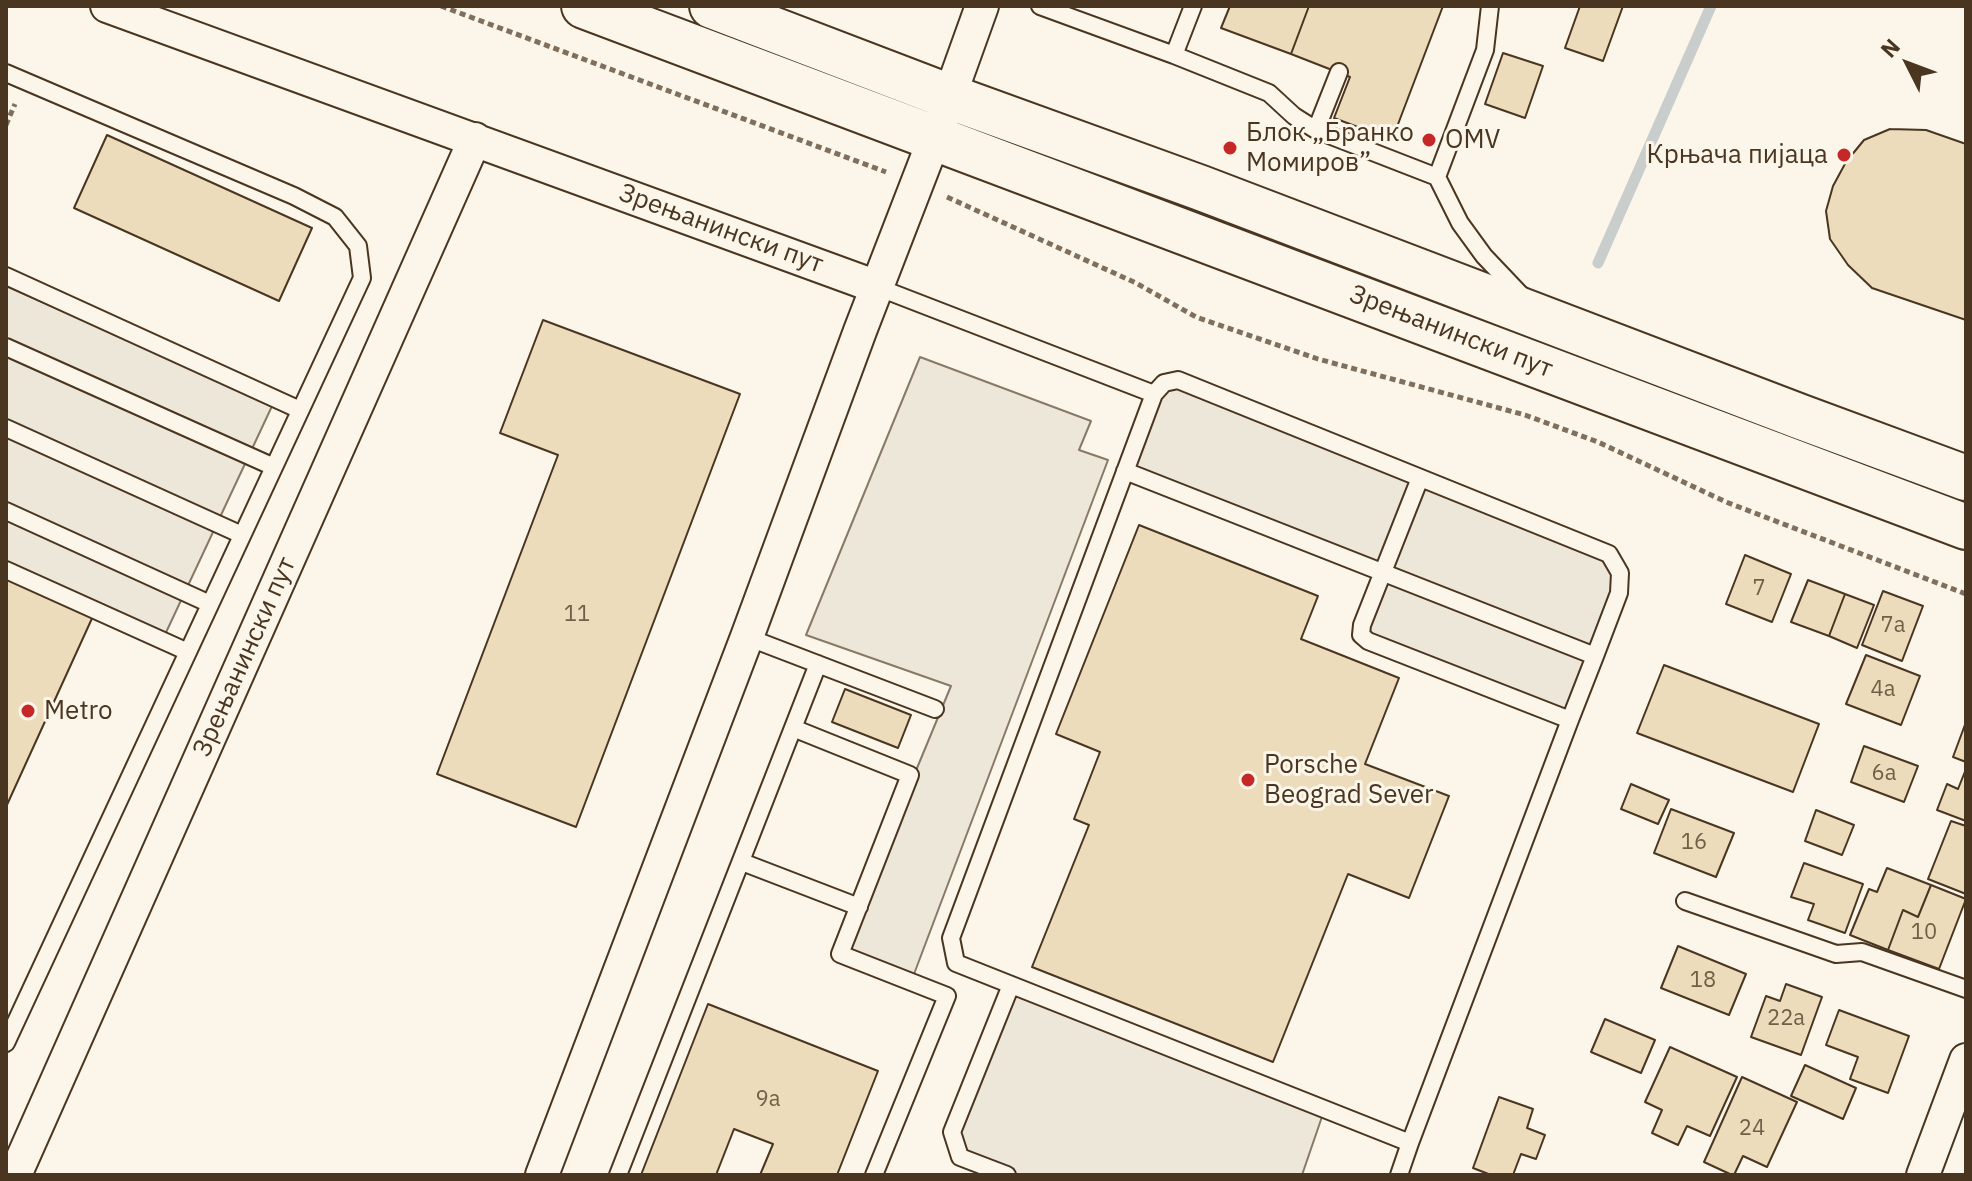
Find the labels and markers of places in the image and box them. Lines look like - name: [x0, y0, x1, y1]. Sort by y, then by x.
- place label: Блок „Бранко Момиров”: [1246, 117, 1414, 178]
- place label: OMV: [1445, 124, 1500, 156]
- marker: OMV: [1420, 131, 1438, 149]
- marker: Блок „Бранко Момиров”: [1221, 139, 1239, 157]
- place label: Крњача пијаца: [1646, 139, 1828, 171]
- marker: Крњача пијаца: [1835, 146, 1853, 164]
- place label: Metro: [44, 695, 112, 727]
- marker: Metro: [19, 702, 37, 720]
- place label: Porsche Beograd Sever: [1264, 749, 1434, 810]
- marker: Porsche Beograd Sever: [1239, 771, 1257, 789]

